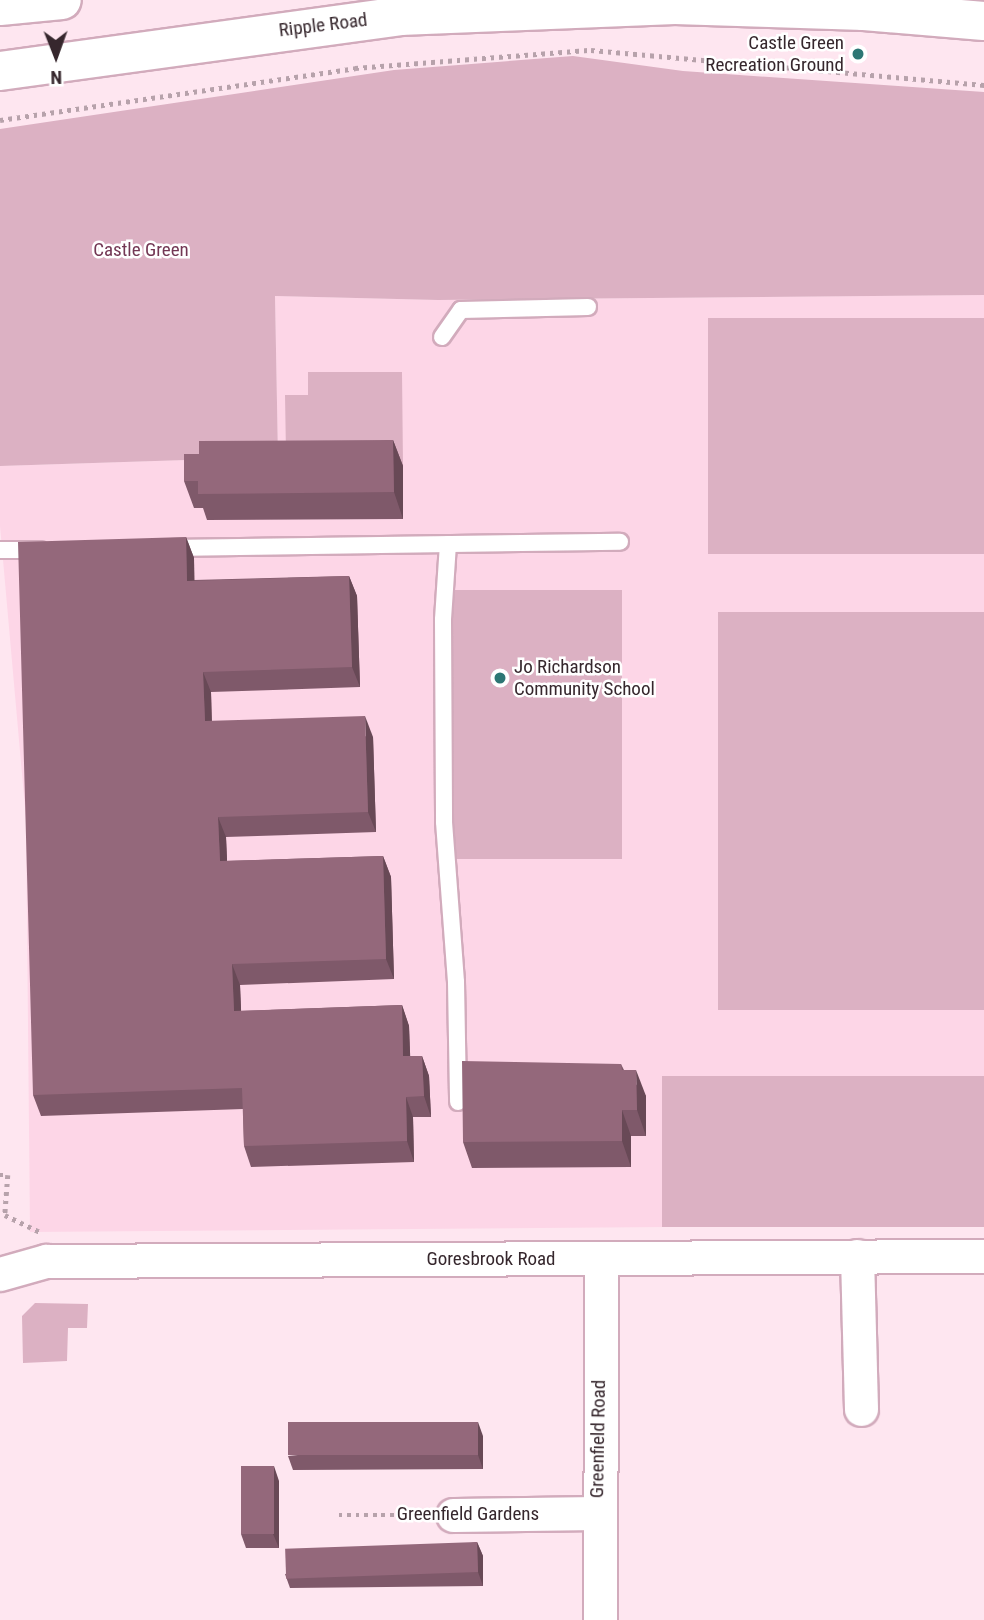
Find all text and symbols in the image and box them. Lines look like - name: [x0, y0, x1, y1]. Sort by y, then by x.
- street label: Ripple Road: [277, 8, 369, 42]
- north arrow: [21, 21, 91, 91]
- place label: Castle Green Recreation Ground: [705, 32, 844, 76]
- marker: Castle Green Recreation Ground: [850, 46, 866, 62]
- text: N: [50, 66, 62, 89]
- park label: Castle Green: [93, 239, 189, 261]
- place label: Jo Richardson Community School: [514, 656, 655, 700]
- marker: Jo Richardson Community School: [492, 670, 508, 686]
- street label: Goresbrook Road: [426, 1248, 556, 1270]
- street label: Greenfield Road: [586, 1380, 610, 1498]
- street label: Greenfield Gardens: [397, 1503, 539, 1525]

